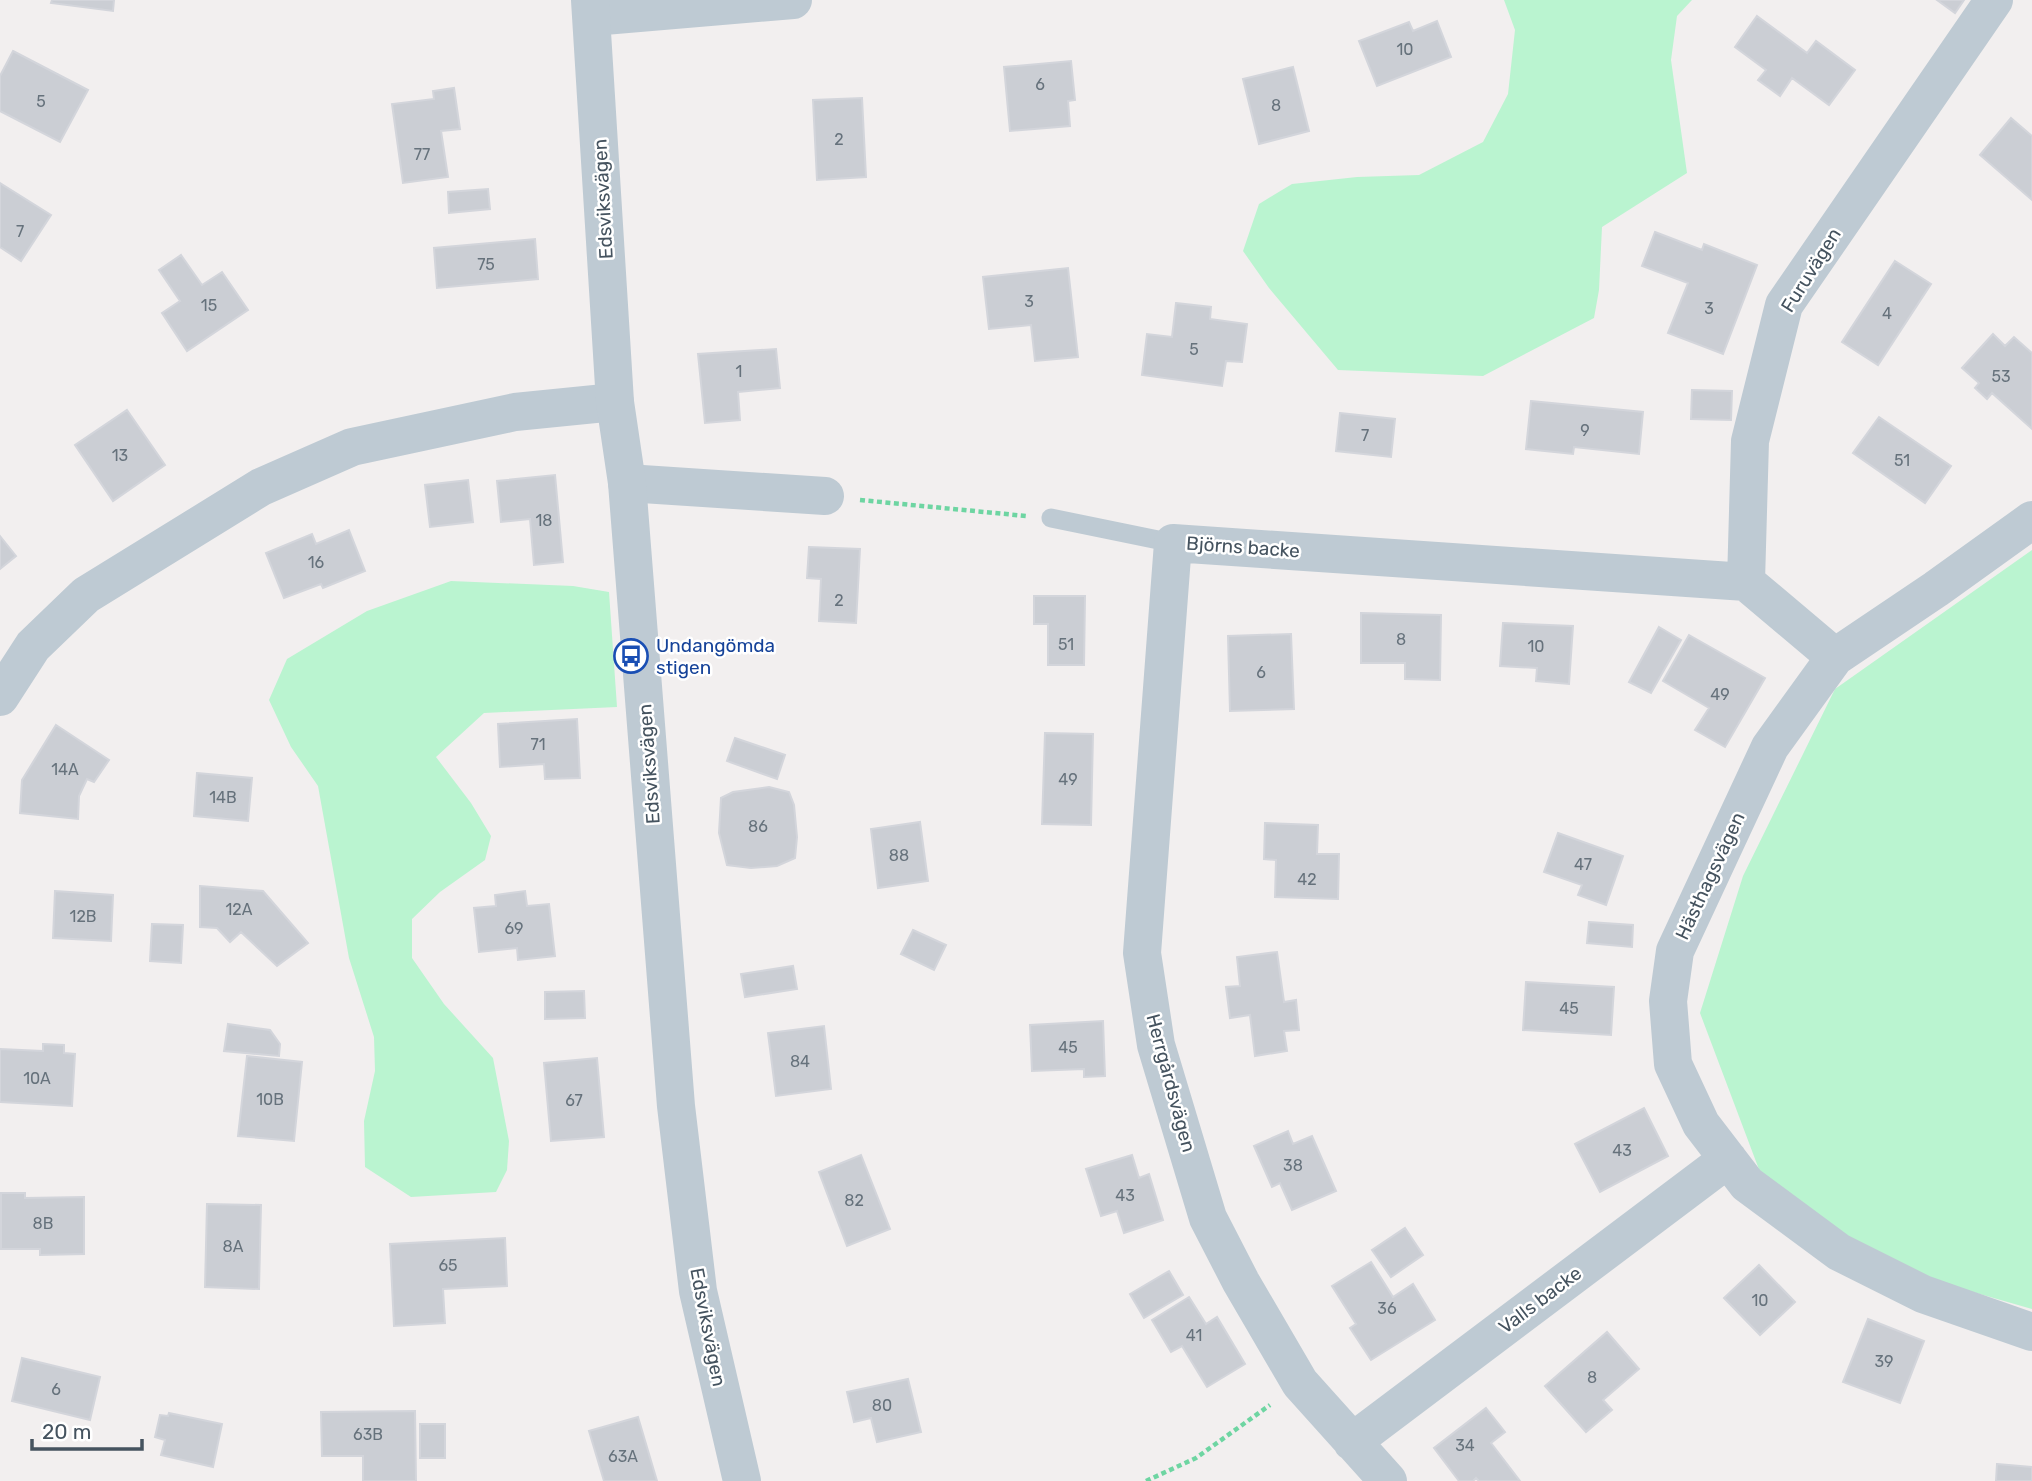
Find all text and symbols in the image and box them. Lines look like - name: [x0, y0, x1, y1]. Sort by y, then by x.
- house number: 10: [1396, 40, 1414, 59]
- house number: 6: [1035, 75, 1045, 94]
- house number: 5: [36, 92, 46, 111]
- house number: 8: [1271, 96, 1281, 115]
- house number: 2: [834, 130, 844, 149]
- street label: Edsviksvägen: [588, 138, 618, 260]
- house number: 77: [414, 145, 430, 164]
- house number: 7: [16, 222, 24, 241]
- street label: Furuvägen: [1776, 224, 1846, 316]
- house number: 75: [477, 255, 495, 274]
- house number: 3: [1024, 292, 1034, 311]
- house number: 15: [201, 296, 217, 315]
- house number: 3: [1704, 299, 1714, 318]
- house number: 4: [1882, 304, 1892, 323]
- house number: 5: [1189, 340, 1199, 359]
- house number: 1: [736, 362, 742, 381]
- house number: 53: [1991, 367, 2011, 386]
- house number: 9: [1580, 421, 1590, 440]
- house number: 7: [1361, 426, 1369, 445]
- house number: 13: [112, 446, 128, 465]
- house number: 51: [1894, 451, 1910, 470]
- house number: 18: [535, 511, 553, 530]
- street label: Björns backe: [1185, 532, 1301, 562]
- house number: 16: [308, 553, 325, 572]
- house number: 2: [834, 591, 844, 610]
- house number: 8: [1396, 630, 1406, 649]
- place label: Undangömda stigen: [656, 634, 775, 679]
- house number: 51: [1058, 635, 1074, 654]
- bus stop icon: Undangömda stigen: [612, 637, 650, 675]
- house number: 10: [1527, 637, 1545, 656]
- house number: 6: [1256, 663, 1266, 682]
- house number: 49: [1710, 685, 1730, 704]
- street label: Edsviksvägen: [633, 703, 665, 825]
- house number: 71: [530, 735, 546, 754]
- house number: 14A: [51, 760, 79, 779]
- house number: 49: [1058, 770, 1078, 789]
- house number: 14B: [209, 788, 237, 807]
- street label: Hästhagsvägen: [1670, 809, 1750, 943]
- house number: 86: [748, 817, 768, 836]
- house number: 88: [889, 846, 909, 865]
- house number: 47: [1574, 855, 1592, 874]
- house number: 42: [1297, 870, 1317, 889]
- house number: 12A: [226, 900, 253, 919]
- house number: 12B: [70, 907, 96, 926]
- house number: 69: [504, 919, 524, 938]
- house number: 45: [1559, 999, 1579, 1018]
- street label: Herrgårdsvägen: [1142, 1011, 1200, 1155]
- house number: 45: [1058, 1038, 1078, 1057]
- house number: 84: [790, 1052, 810, 1071]
- house number: 10A: [23, 1069, 51, 1088]
- house number: 10B: [256, 1090, 284, 1109]
- house number: 67: [565, 1091, 583, 1110]
- house number: 43: [1612, 1141, 1632, 1160]
- house number: 38: [1283, 1156, 1303, 1175]
- house number: 43: [1115, 1186, 1135, 1205]
- house number: 82: [844, 1191, 864, 1210]
- house number: 8B: [33, 1214, 53, 1233]
- house number: 8A: [223, 1237, 244, 1256]
- house number: 65: [438, 1256, 458, 1275]
- street label: Valls backe: [1494, 1261, 1586, 1339]
- street label: Edsviksvägen: [685, 1266, 731, 1388]
- house number: 10: [1751, 1291, 1769, 1310]
- house number: 36: [1377, 1299, 1397, 1318]
- house number: 41: [1186, 1326, 1202, 1345]
- house number: 39: [1874, 1352, 1894, 1371]
- house number: 8: [1587, 1368, 1597, 1387]
- house number: 6: [51, 1380, 61, 1399]
- house number: 80: [872, 1396, 892, 1415]
- scale bar: [32, 1408, 142, 1452]
- text: 20 m: [42, 1419, 91, 1444]
- house number: 63B: [353, 1425, 383, 1444]
- house number: 34: [1455, 1436, 1475, 1455]
- house number: 63A: [608, 1447, 638, 1466]

